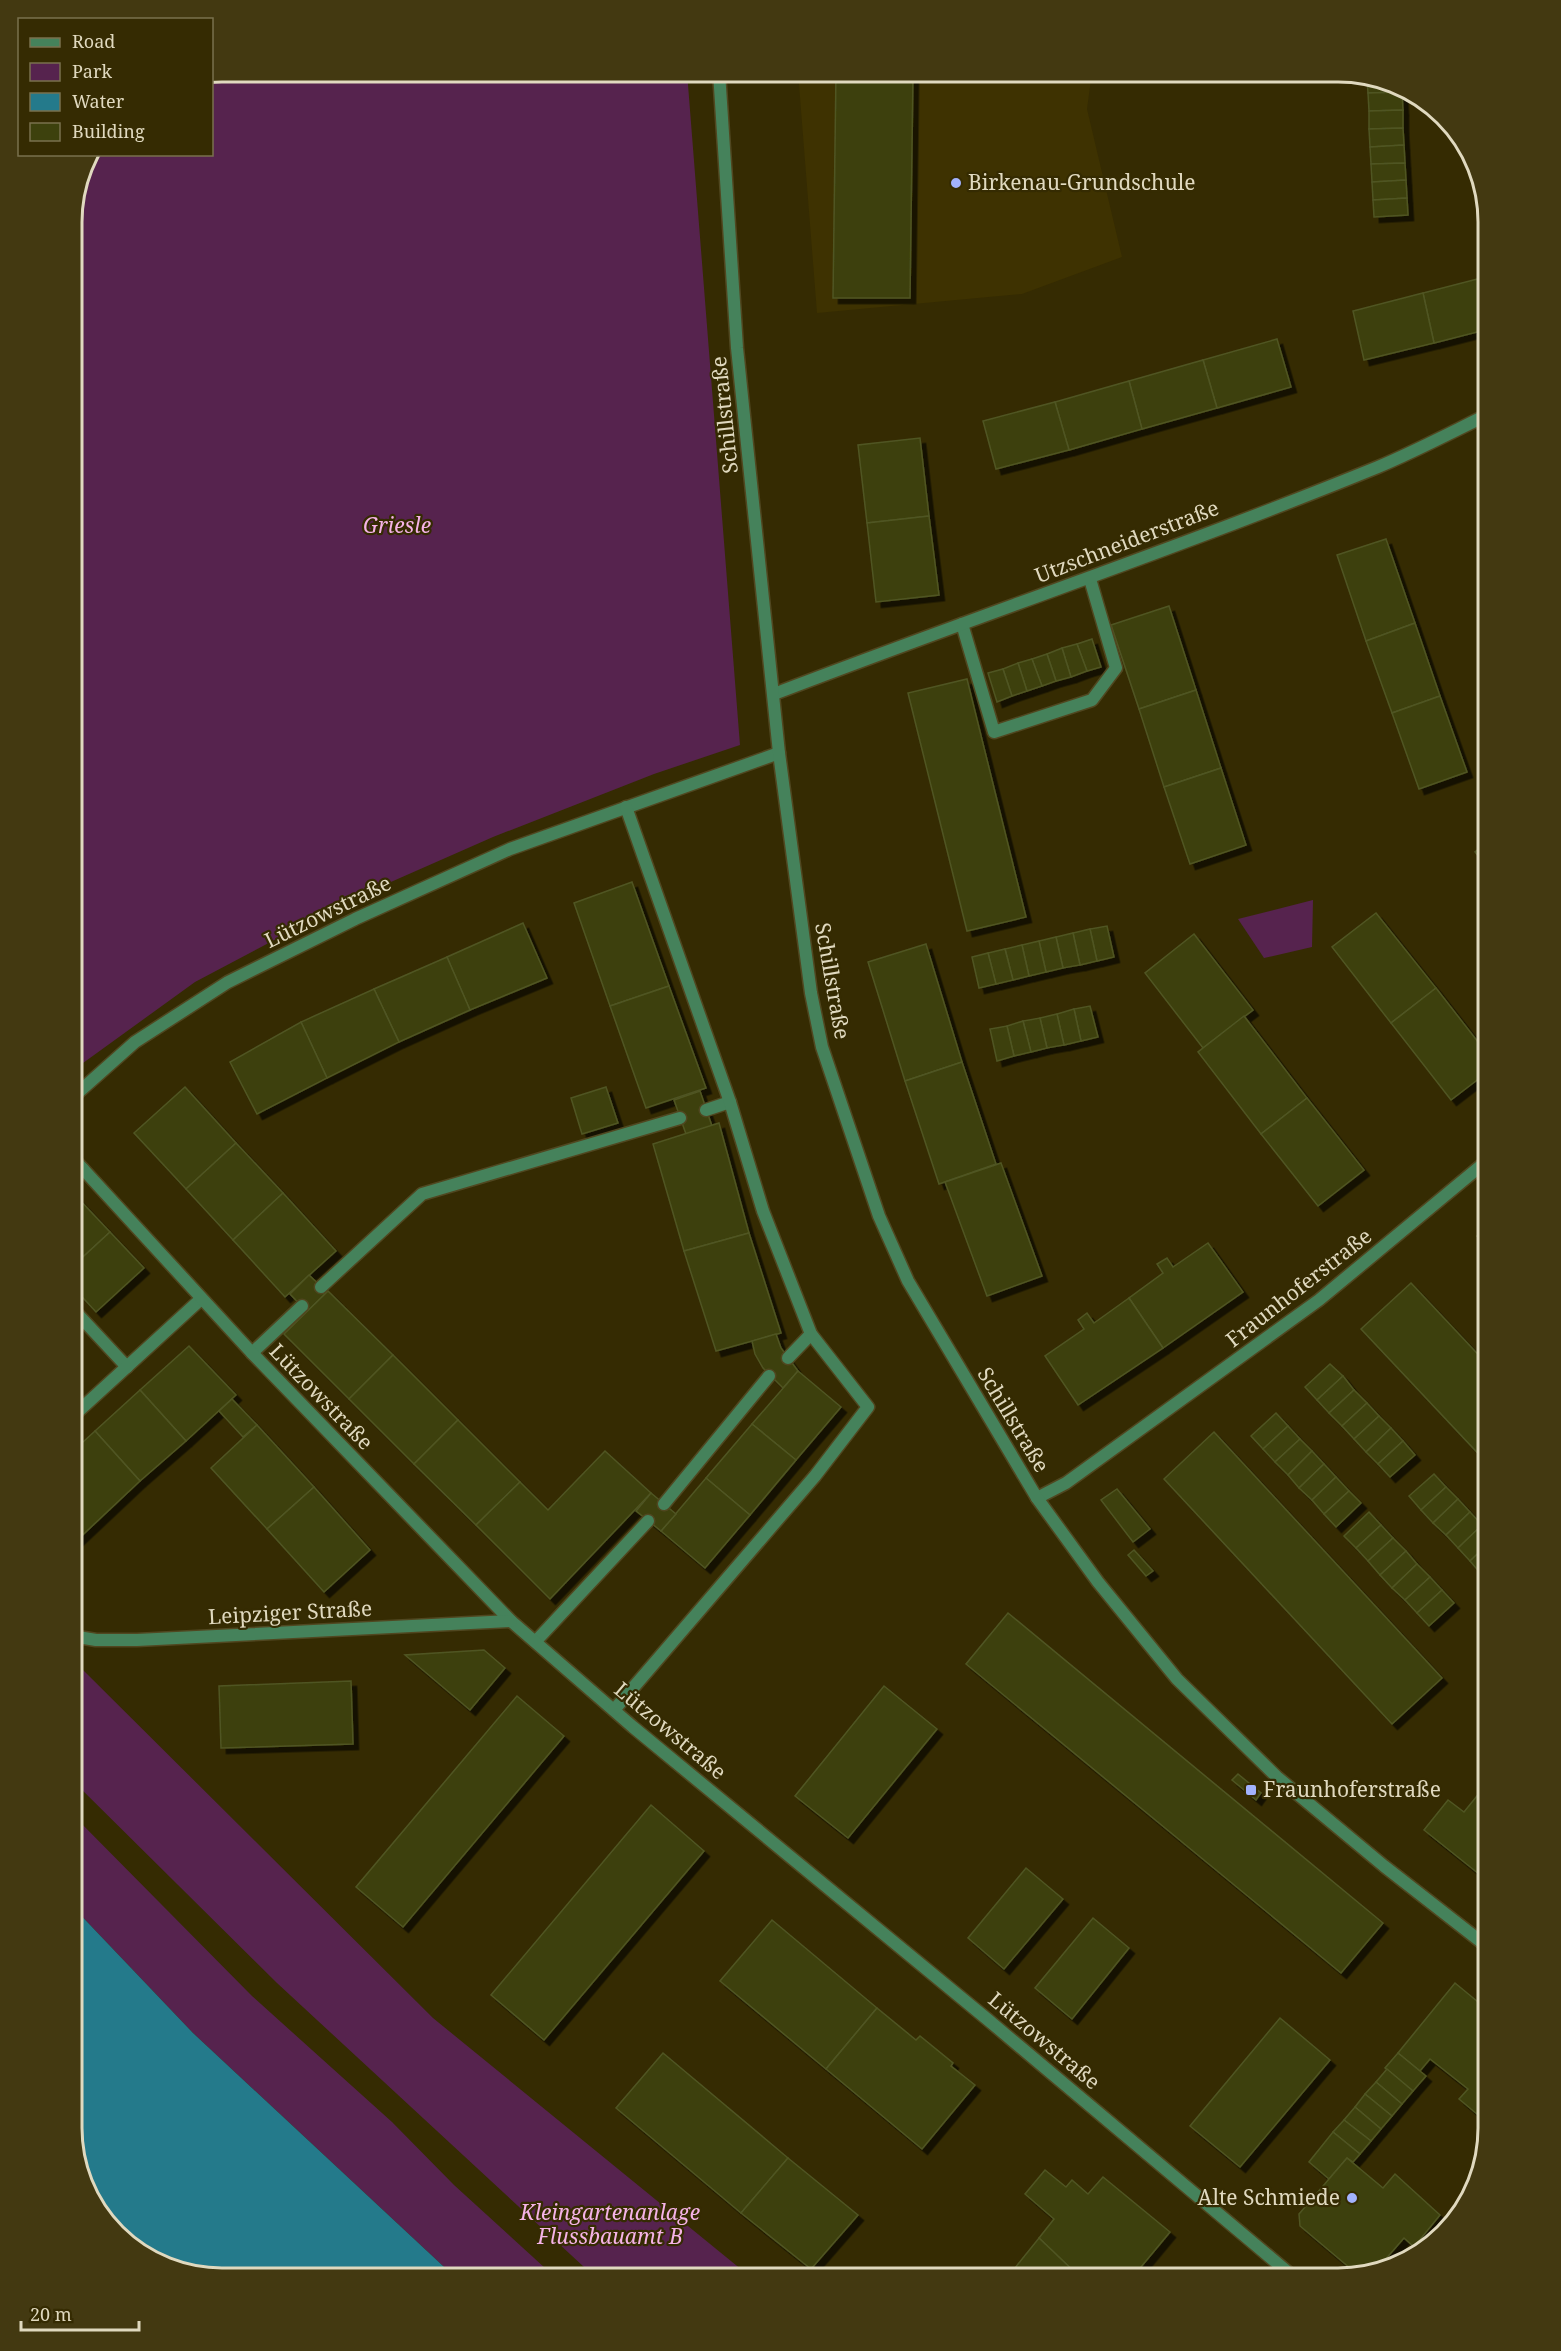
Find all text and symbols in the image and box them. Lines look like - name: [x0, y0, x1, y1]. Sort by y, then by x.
- legend: [18, 18, 213, 156]
- text: Road: [72, 29, 115, 53]
- text: Park: [72, 59, 112, 83]
- text: Water: [72, 89, 125, 113]
- text: Building: [72, 119, 145, 143]
- place label: Birkenau-Grundschule: [968, 168, 1196, 196]
- marker: Birkenau-Grundschule: [949, 176, 963, 190]
- street label: Schillstraße: [704, 355, 744, 475]
- street label: Utzschneiderstraße: [1031, 493, 1223, 589]
- park label: Griesle: [363, 511, 431, 539]
- street label: Lützowstraße: [260, 868, 396, 954]
- street label: Schillstraße: [809, 920, 857, 1041]
- street label: Fraunhoferstraße: [1220, 1221, 1377, 1353]
- street label: Lützowstraße: [264, 1337, 380, 1456]
- street label: Schillstraße: [972, 1362, 1056, 1477]
- street label: Leipziger Straße: [207, 1594, 373, 1630]
- street label: Lützowstraße: [609, 1675, 732, 1785]
- place label: Fraunhoferstraße: [1263, 1775, 1441, 1803]
- marker: Fraunhoferstraße: [1244, 1783, 1258, 1797]
- street label: Lützowstraße: [983, 1985, 1106, 2095]
- place label: Alte Schmiede: [1198, 2183, 1340, 2211]
- marker: Alte Schmiede: [1345, 2191, 1359, 2205]
- park label: Kleingartenanlage Flussbauamt B: [519, 2198, 700, 2250]
- scale bar: [21, 2294, 140, 2332]
- text: 20 m: [30, 2302, 72, 2326]

